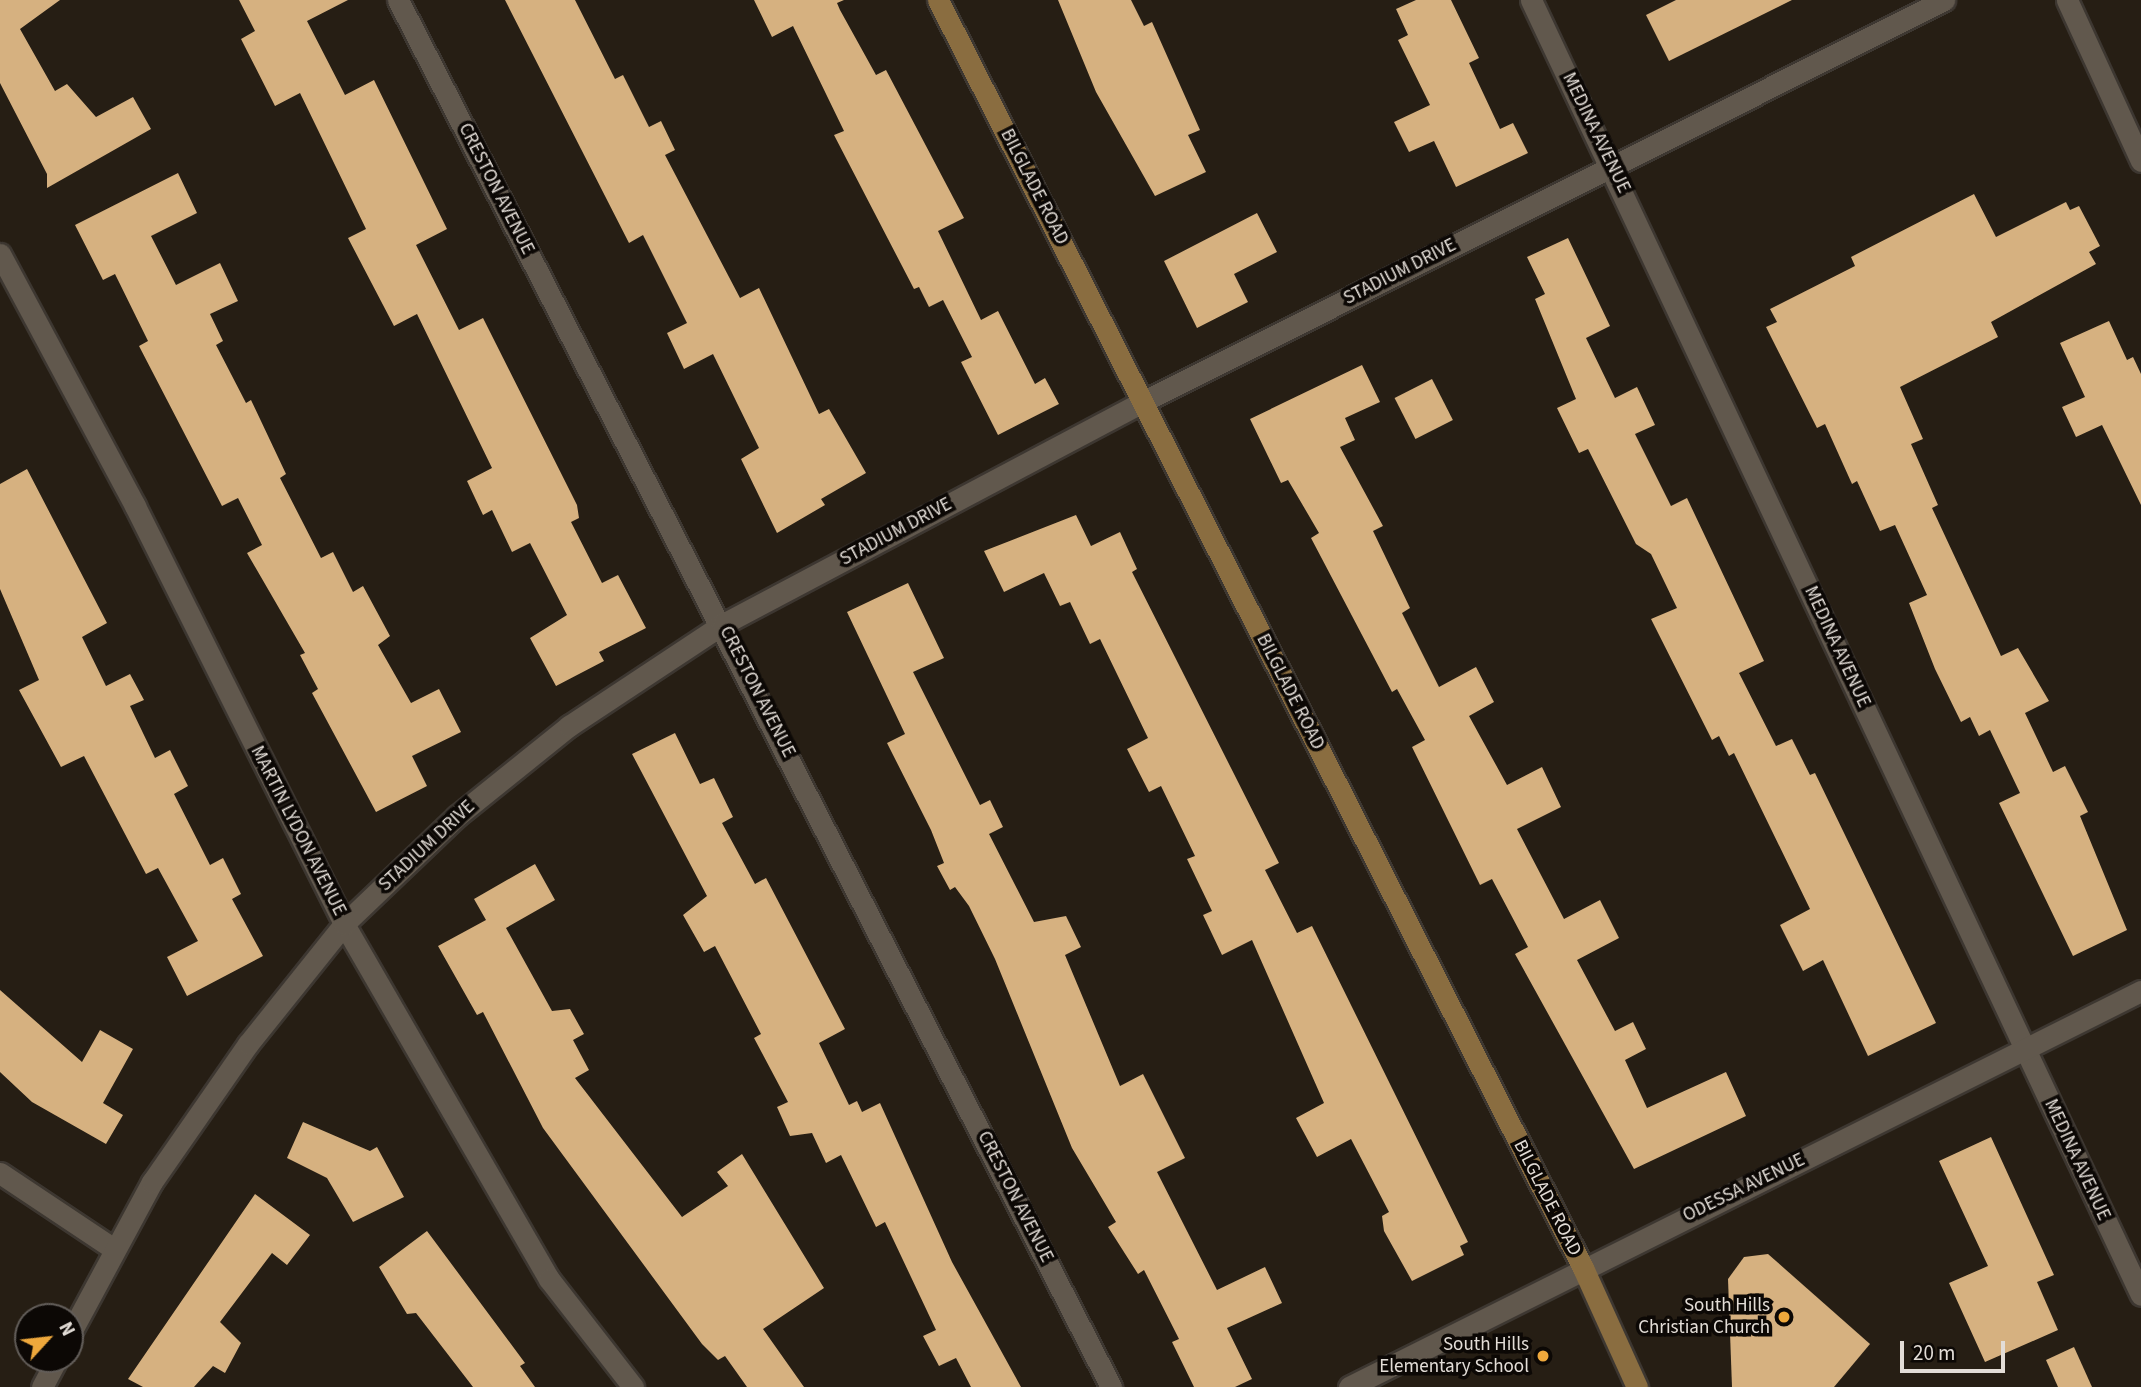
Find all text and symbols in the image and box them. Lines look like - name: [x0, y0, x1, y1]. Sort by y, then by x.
- street label: MEDINA AVENUE: [1557, 69, 1635, 197]
- street label: CRESTON AVENUE: [453, 120, 539, 258]
- street label: BILGLADE ROAD: [995, 125, 1073, 249]
- street label: STADIUM DRIVE: [1340, 234, 1460, 310]
- street label: STADIUM DRIVE: [836, 493, 956, 571]
- street label: MEDINA AVENUE: [1799, 583, 1875, 711]
- street label: CRESTON AVENUE: [714, 623, 800, 761]
- street label: BILGLADE ROAD: [1251, 630, 1329, 754]
- street label: MARTIN LYDON AVENUE: [245, 742, 351, 920]
- street label: STADIUM DRIVE: [374, 796, 480, 896]
- street label: MEDINA AVENUE: [2039, 1096, 2115, 1224]
- street label: CRESTON AVENUE: [972, 1128, 1058, 1266]
- street label: BILGLADE ROAD: [1508, 1136, 1586, 1260]
- street label: ODESSA AVENUE: [1679, 1149, 1809, 1227]
- place label: South Hills Christian Church: [1638, 1295, 1770, 1339]
- north arrow: [14, 1303, 84, 1373]
- marker: South Hills Christian Church: [1776, 1309, 1792, 1325]
- text: N: [51, 1317, 81, 1341]
- scale bar: [1903, 1328, 2008, 1372]
- place label: South Hills Elementary School: [1379, 1334, 1529, 1378]
- text: 20 m: [1913, 1338, 1955, 1368]
- marker: South Hills Elementary School: [1535, 1348, 1551, 1364]

